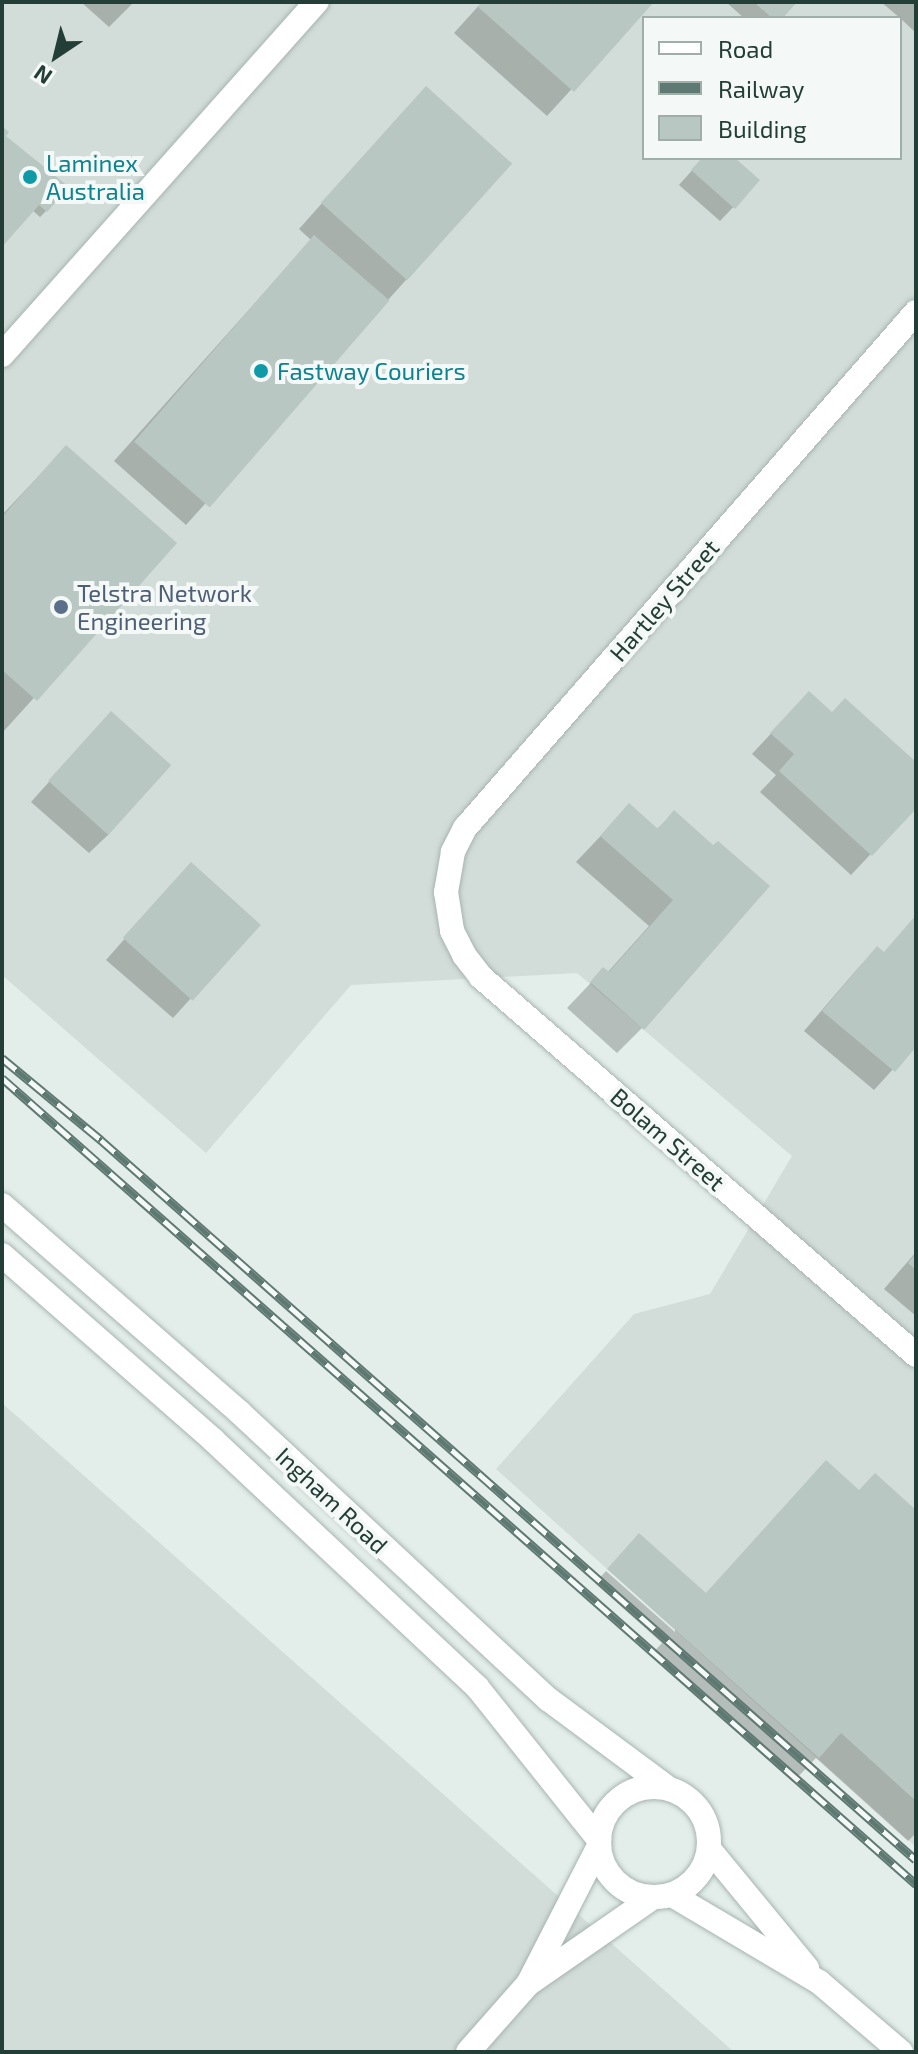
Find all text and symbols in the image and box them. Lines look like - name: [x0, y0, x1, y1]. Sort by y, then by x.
- north arrow: [16, 16, 96, 96]
- legend: [642, 16, 902, 160]
- text: Road: [718, 34, 773, 63]
- text: N: [28, 60, 56, 91]
- text: Railway: [718, 74, 804, 103]
- text: Building: [718, 114, 807, 143]
- place label: Laminex Australia: [46, 149, 145, 205]
- marker: Laminex Australia: [21, 168, 39, 186]
- place label: Fastway Couriers: [277, 357, 466, 385]
- marker: Fastway Couriers: [252, 362, 270, 380]
- street label: Hartley Street: [603, 533, 725, 667]
- place label: Telstra Network Engineering: [77, 579, 252, 635]
- marker: Telstra Network Engineering: [52, 598, 70, 616]
- street label: Bolam Street: [605, 1082, 731, 1196]
- street label: Ingham Road: [270, 1441, 394, 1559]

